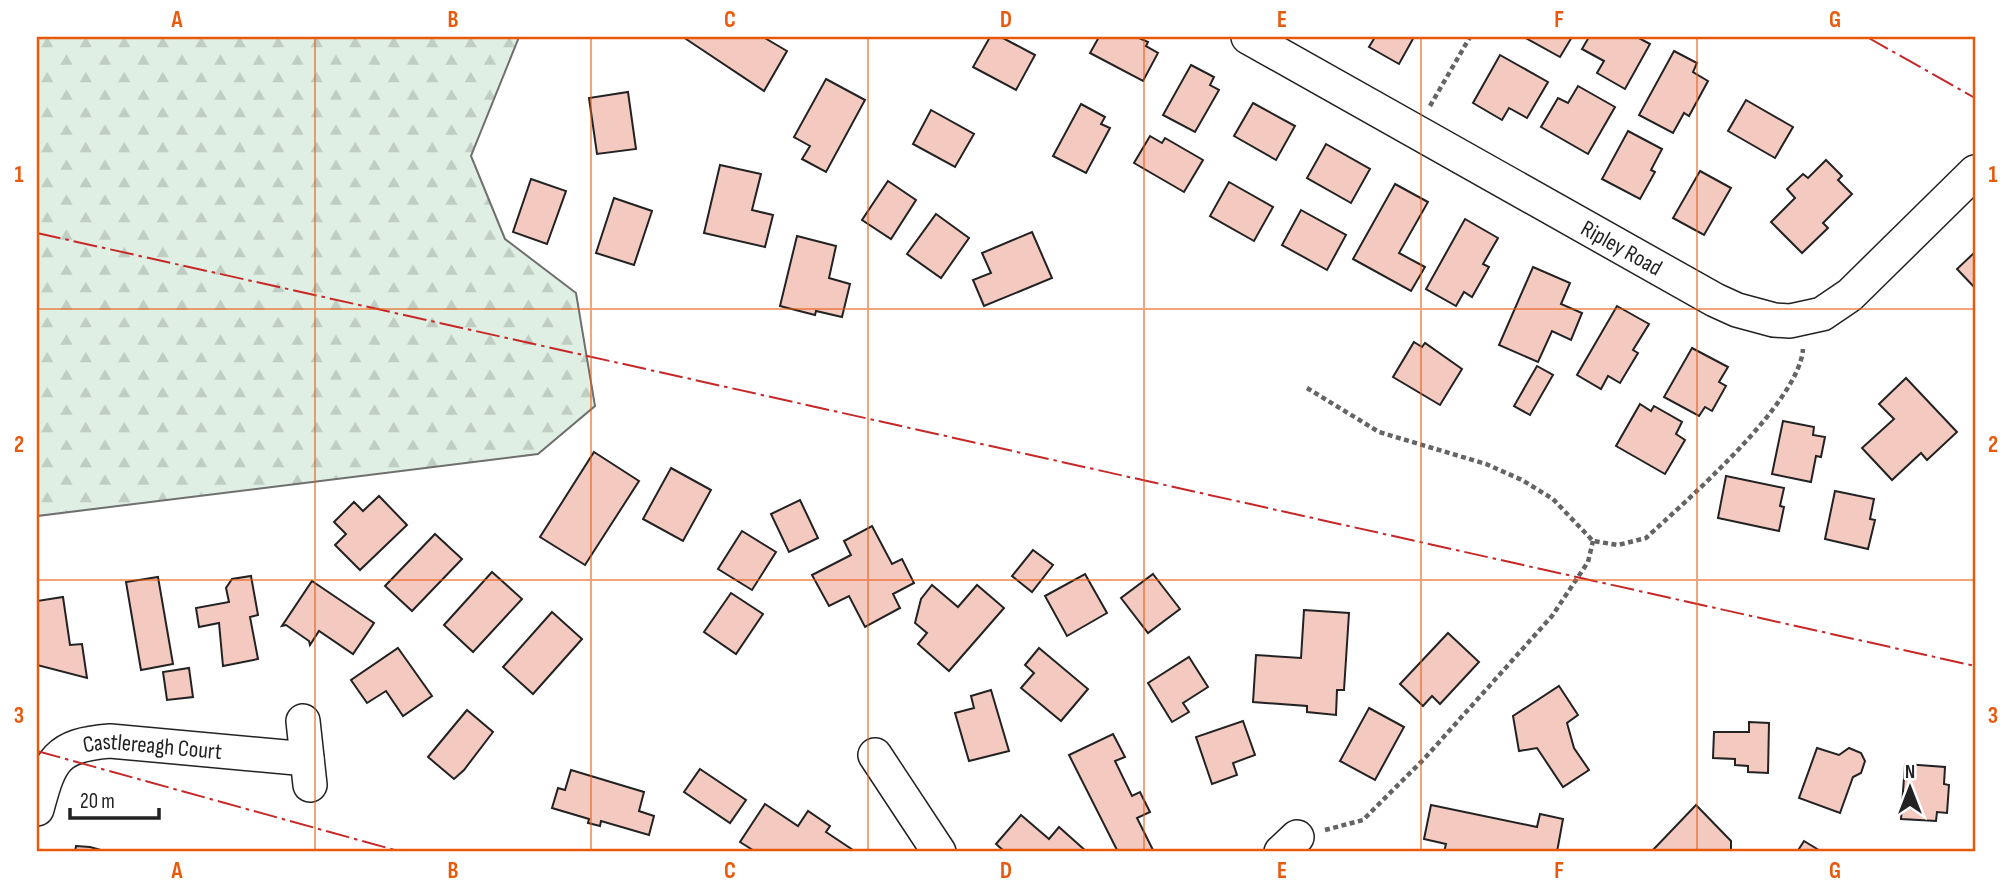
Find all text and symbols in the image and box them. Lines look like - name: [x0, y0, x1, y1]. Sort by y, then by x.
- text: A: [171, 6, 184, 34]
- text: B: [448, 6, 459, 34]
- text: C: [724, 6, 736, 34]
- text: D: [1000, 6, 1012, 34]
- text: E: [1277, 6, 1287, 34]
- text: F: [1554, 6, 1564, 34]
- text: G: [1829, 6, 1841, 34]
- text: 1: [14, 161, 24, 189]
- text: 1: [1988, 161, 1998, 189]
- street label: Ripley Road: [1576, 214, 1667, 282]
- text: 2: [14, 431, 24, 459]
- text: 2: [1988, 431, 1998, 459]
- text: 3: [14, 702, 24, 730]
- text: 3: [1988, 702, 1998, 730]
- street label: Castlereagh Court: [80, 728, 223, 766]
- north arrow: [1876, 752, 1946, 822]
- text: N: [1905, 761, 1915, 784]
- scale bar: [70, 777, 159, 821]
- text: 20 m: [80, 789, 115, 814]
- text: A: [171, 857, 184, 885]
- text: B: [448, 857, 459, 885]
- text: C: [724, 857, 736, 885]
- text: D: [1000, 857, 1012, 885]
- text: E: [1277, 857, 1287, 885]
- text: F: [1554, 857, 1564, 885]
- text: G: [1829, 857, 1841, 885]

